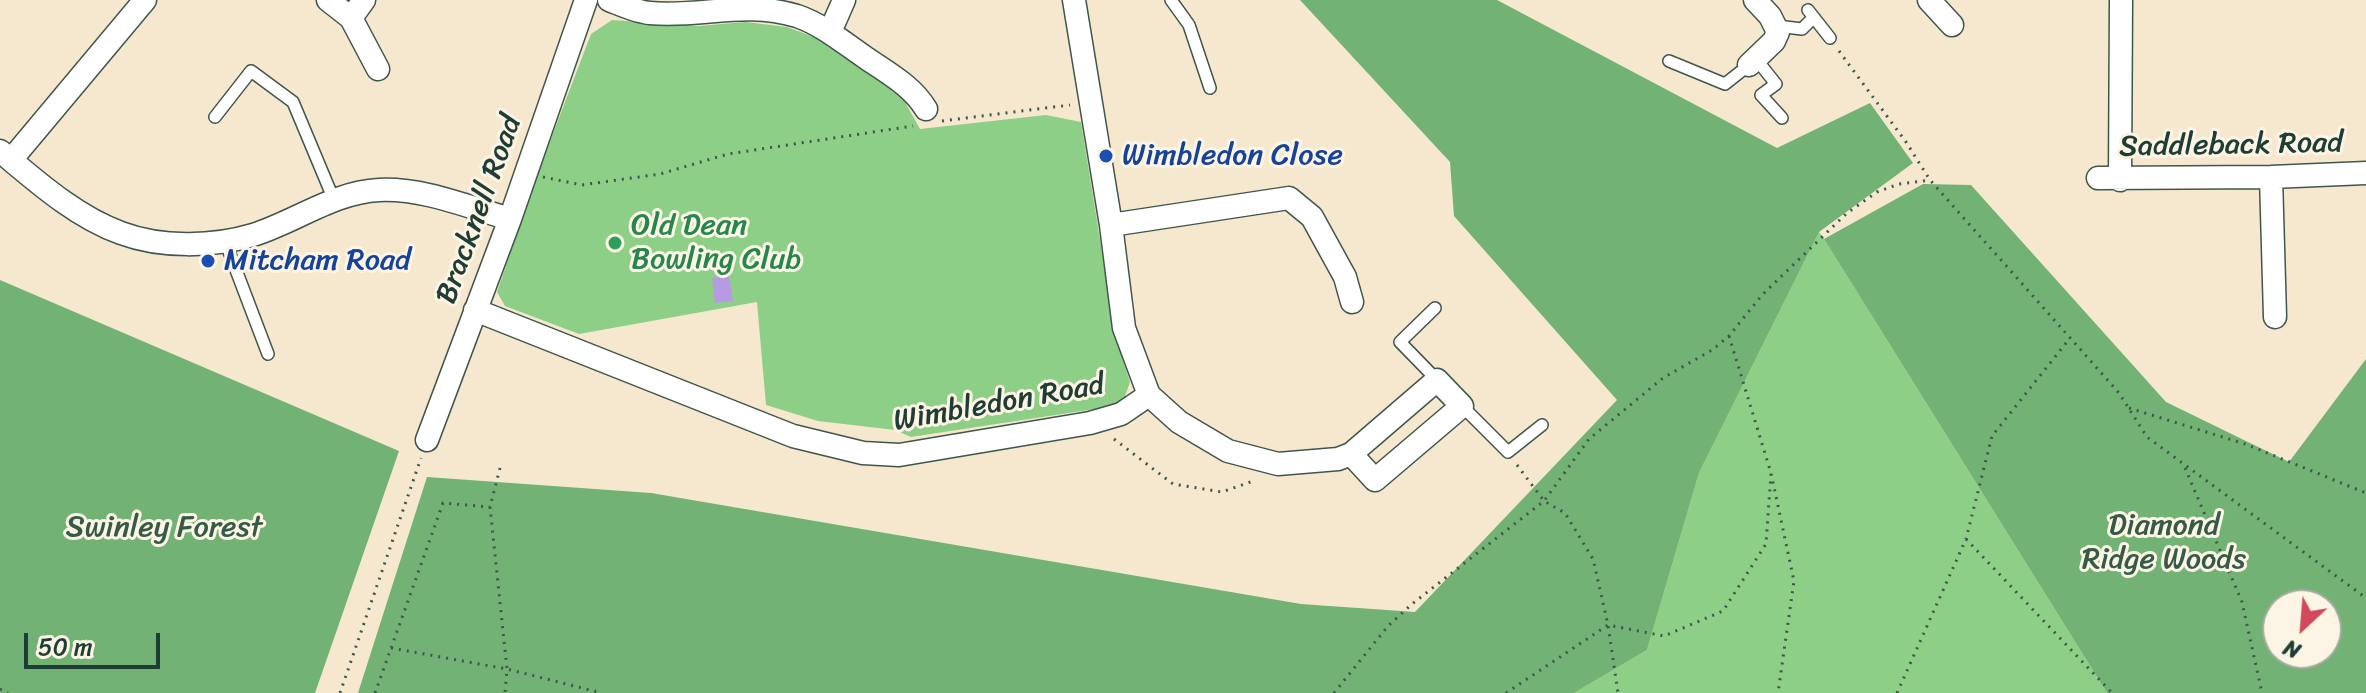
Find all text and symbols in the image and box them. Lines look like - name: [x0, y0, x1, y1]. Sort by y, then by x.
- street label: Bracknell Road: [429, 111, 531, 309]
- street label: Saddleback Road: [2119, 126, 2343, 166]
- place label: Wimbledon Close: [1122, 138, 1343, 174]
- marker: Wimbledon Close: [1097, 147, 1115, 165]
- place label: Old Dean Bowling Club: [631, 208, 801, 278]
- marker: Old Dean Bowling Club: [606, 234, 624, 252]
- place label: Mitcham Road: [224, 243, 411, 279]
- marker: Mitcham Road: [199, 252, 217, 270]
- street label: Wimbledon Road: [891, 368, 1107, 440]
- park label: Diamond Ridge Woods: [2082, 508, 2246, 578]
- park label: Swinley Forest: [66, 510, 262, 546]
- north arrow: [2262, 589, 2342, 669]
- scale bar: [28, 617, 164, 667]
- text: 50 m: [38, 626, 93, 668]
- text: N: [2277, 628, 2308, 670]

